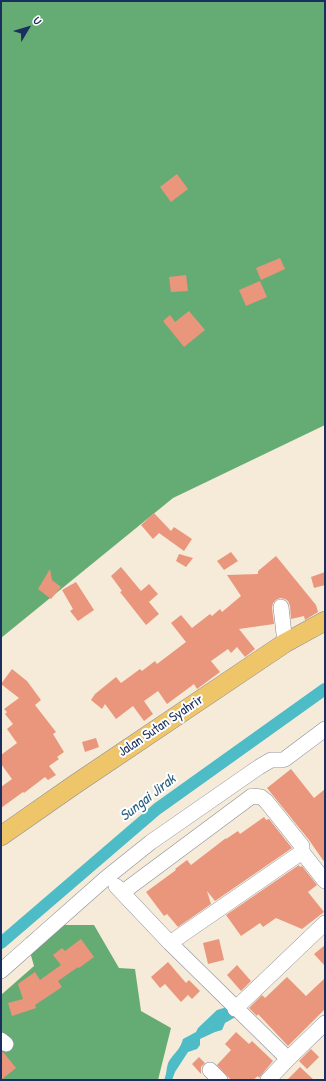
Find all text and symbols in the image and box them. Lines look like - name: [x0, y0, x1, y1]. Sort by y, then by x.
- north arrow: [8, 8, 48, 48]
- text: U: [30, 14, 45, 27]
- street label: Jalan Sutan Syahrir: [115, 691, 207, 761]
- water label: Sungai Jirak: [117, 771, 179, 825]

